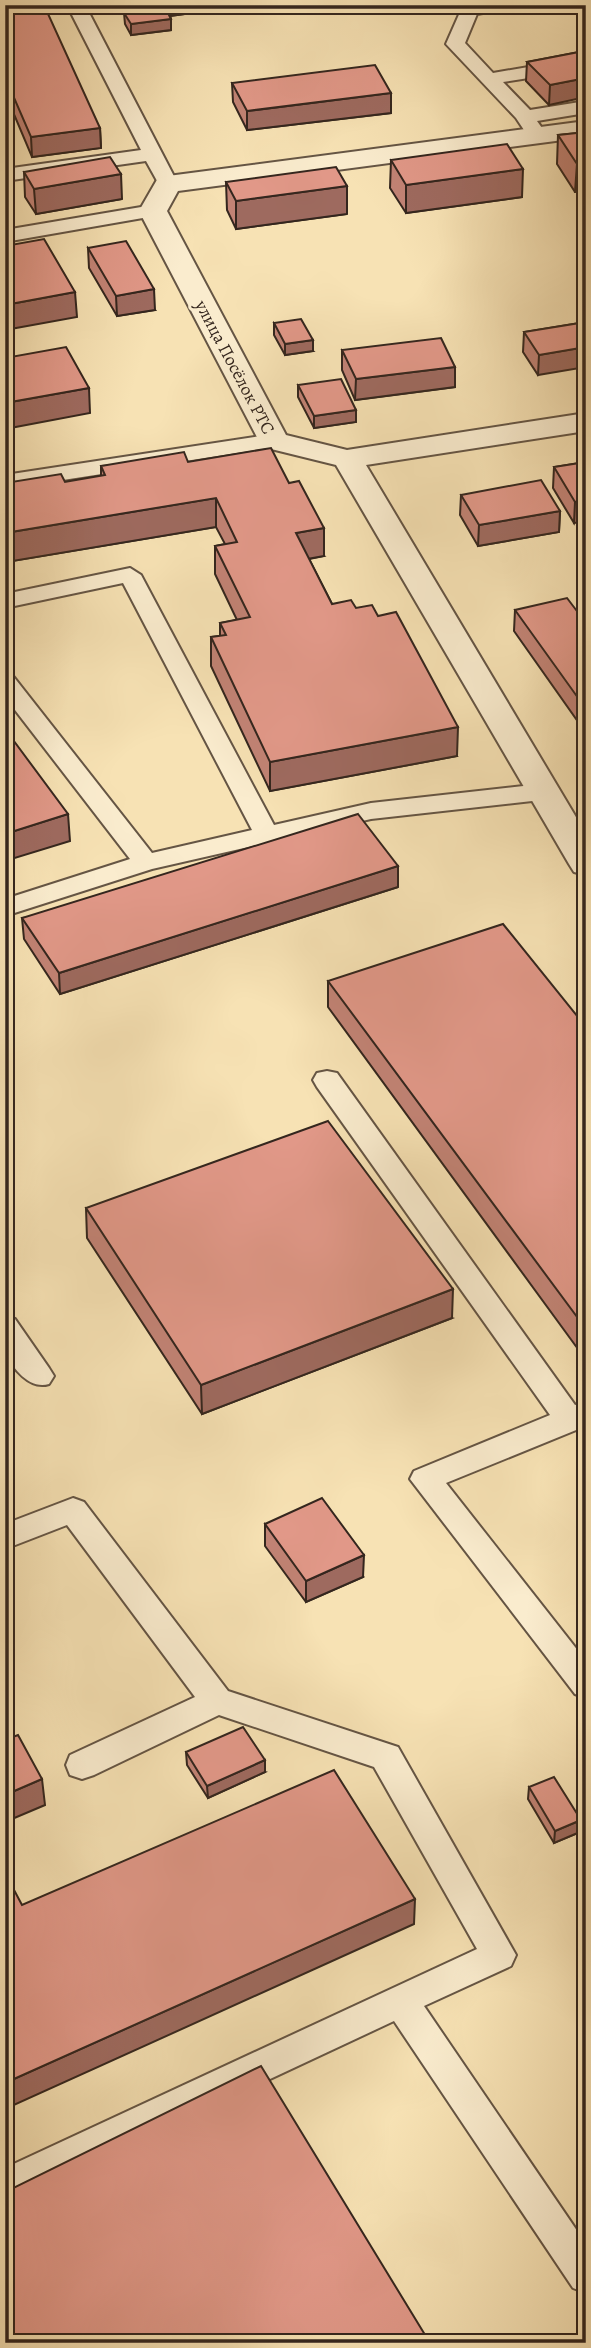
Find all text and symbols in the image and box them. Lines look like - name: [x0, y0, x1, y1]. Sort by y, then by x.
- street label: улица Посёлок РТС: [189, 295, 280, 438]

